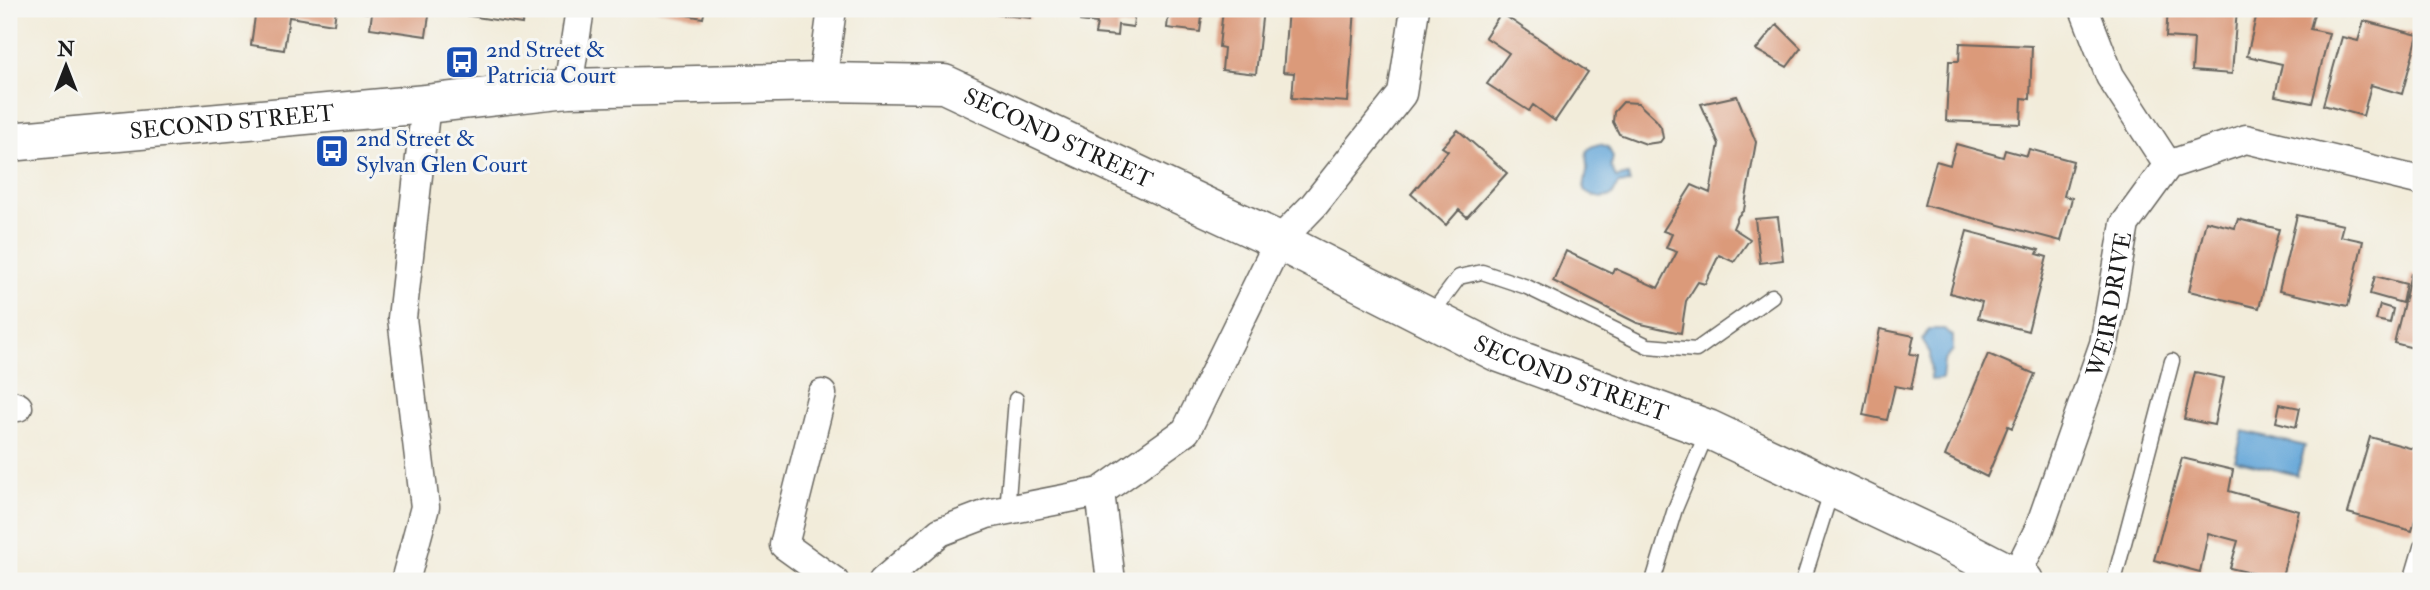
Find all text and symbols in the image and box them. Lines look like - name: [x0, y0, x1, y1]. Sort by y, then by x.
- north arrow: [32, 32, 102, 102]
- place label: 2nd Street & Patricia Court: [486, 35, 616, 90]
- text: N: [56, 38, 75, 62]
- bus stop icon: 2nd Street & Patricia Court: [443, 43, 481, 81]
- street label: SECOND STREET: [959, 81, 1157, 194]
- street label: SECOND STREET: [128, 98, 336, 145]
- place label: 2nd Street & Sylvan Glen Court: [356, 124, 528, 179]
- bus stop icon: 2nd Street & Sylvan Glen Court: [313, 132, 351, 170]
- street label: WEIR DRIVE: [2079, 230, 2138, 382]
- street label: SECOND STREET: [1469, 328, 1672, 428]

